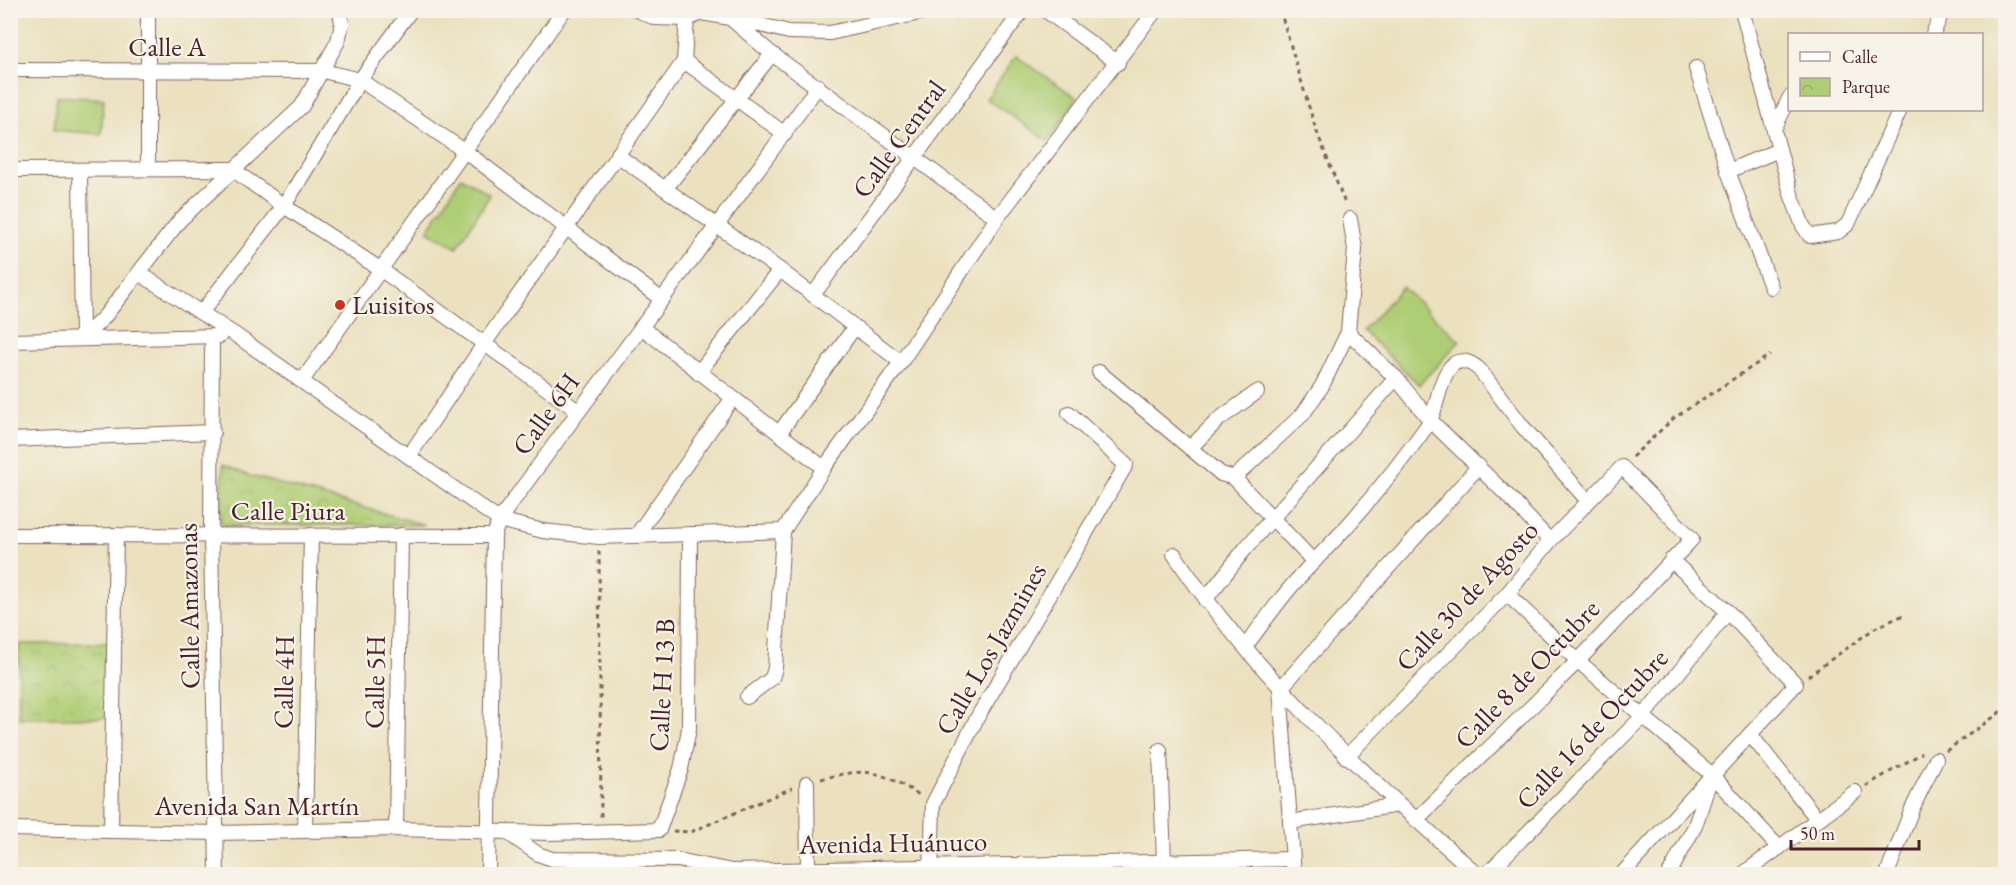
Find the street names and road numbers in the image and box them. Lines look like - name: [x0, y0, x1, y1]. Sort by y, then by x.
- street label: Calle A: [128, 29, 206, 64]
- street label: Calle Central: [844, 73, 953, 205]
- street label: Calle 6H: [504, 366, 587, 462]
- street label: Calle Piura: [231, 493, 345, 528]
- street label: Calle 30 de Agosto: [1388, 513, 1546, 679]
- street label: Calle Amazonas: [170, 523, 207, 689]
- street label: Calle Los Jazmines: [927, 557, 1054, 741]
- street label: Calle 8 de Octubre: [1446, 592, 1607, 756]
- street label: Calle H 13 B: [641, 618, 682, 752]
- street label: Calle 4H: [265, 635, 302, 729]
- street label: Calle 5H: [356, 635, 393, 729]
- street label: Calle 16 de Octubre: [1508, 641, 1675, 816]
- street label: Avenida San Martín: [153, 788, 360, 823]
- street label: Avenida Huánuco: [798, 823, 987, 862]

